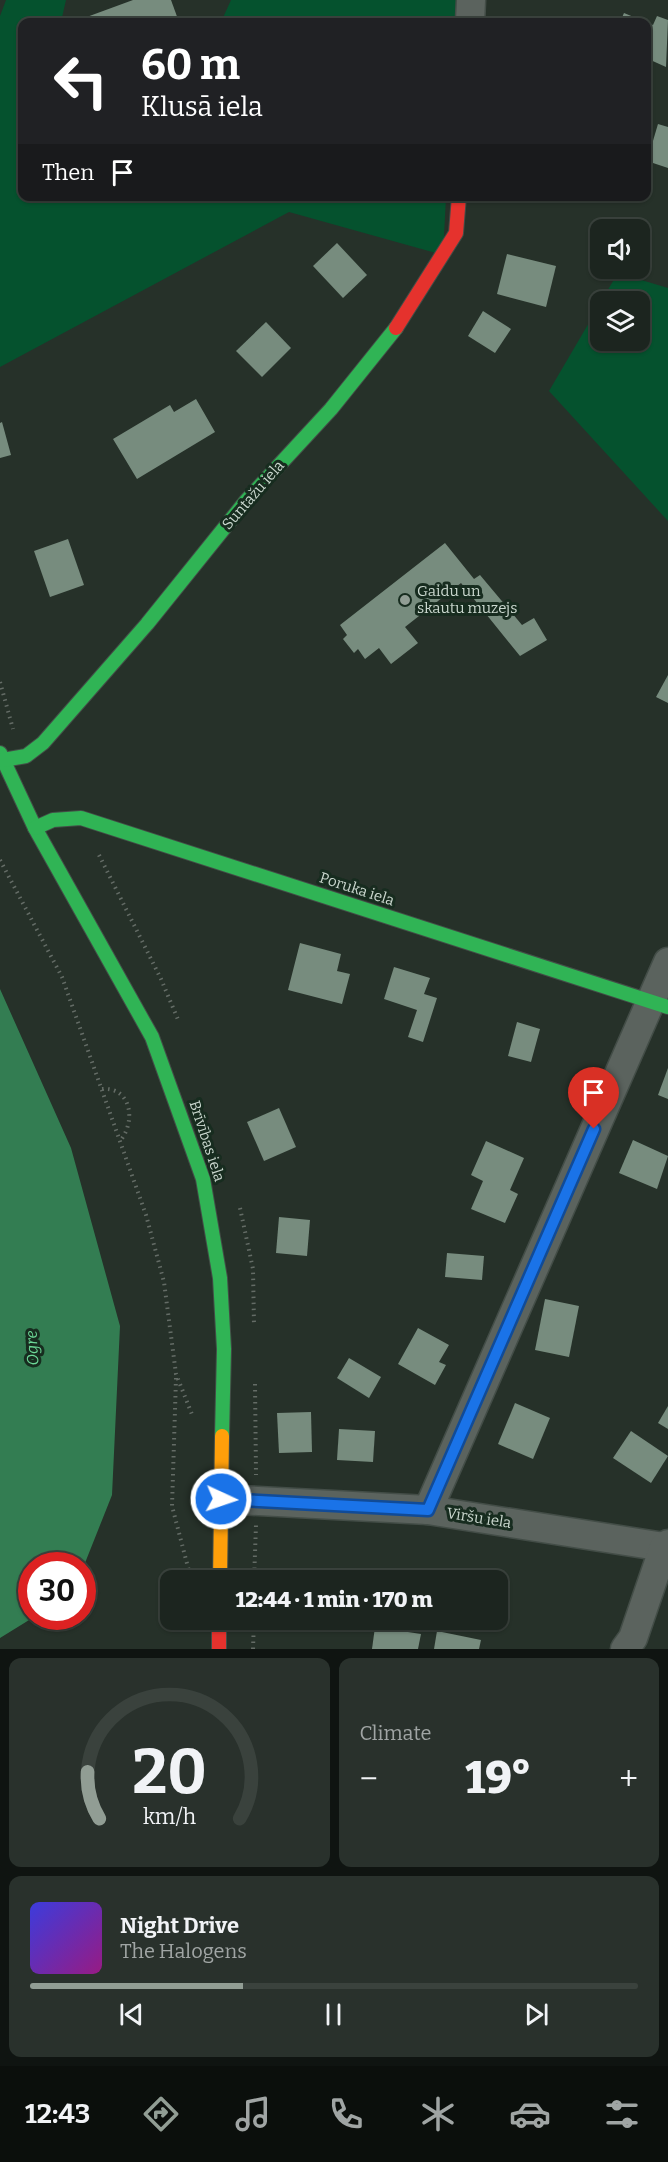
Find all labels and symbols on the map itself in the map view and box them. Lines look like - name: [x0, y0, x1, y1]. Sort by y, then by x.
- street label: Suntažu iela: [218, 457, 288, 533]
- place label: Gaidu un skautu muzejs: [417, 582, 517, 617]
- marker: Gaidu un skautu muzejs: [398, 593, 412, 607]
- street label: Poruka iela: [317, 868, 397, 910]
- pin: [568, 1067, 619, 1129]
- street label: Brīvības iela: [185, 1098, 229, 1184]
- water label: Ogre: [22, 1330, 42, 1366]
- position arrow: [189, 1467, 253, 1531]
- street label: Viršu iela: [445, 1504, 513, 1532]
- speed limit sign: 30: [18, 1552, 96, 1630]

